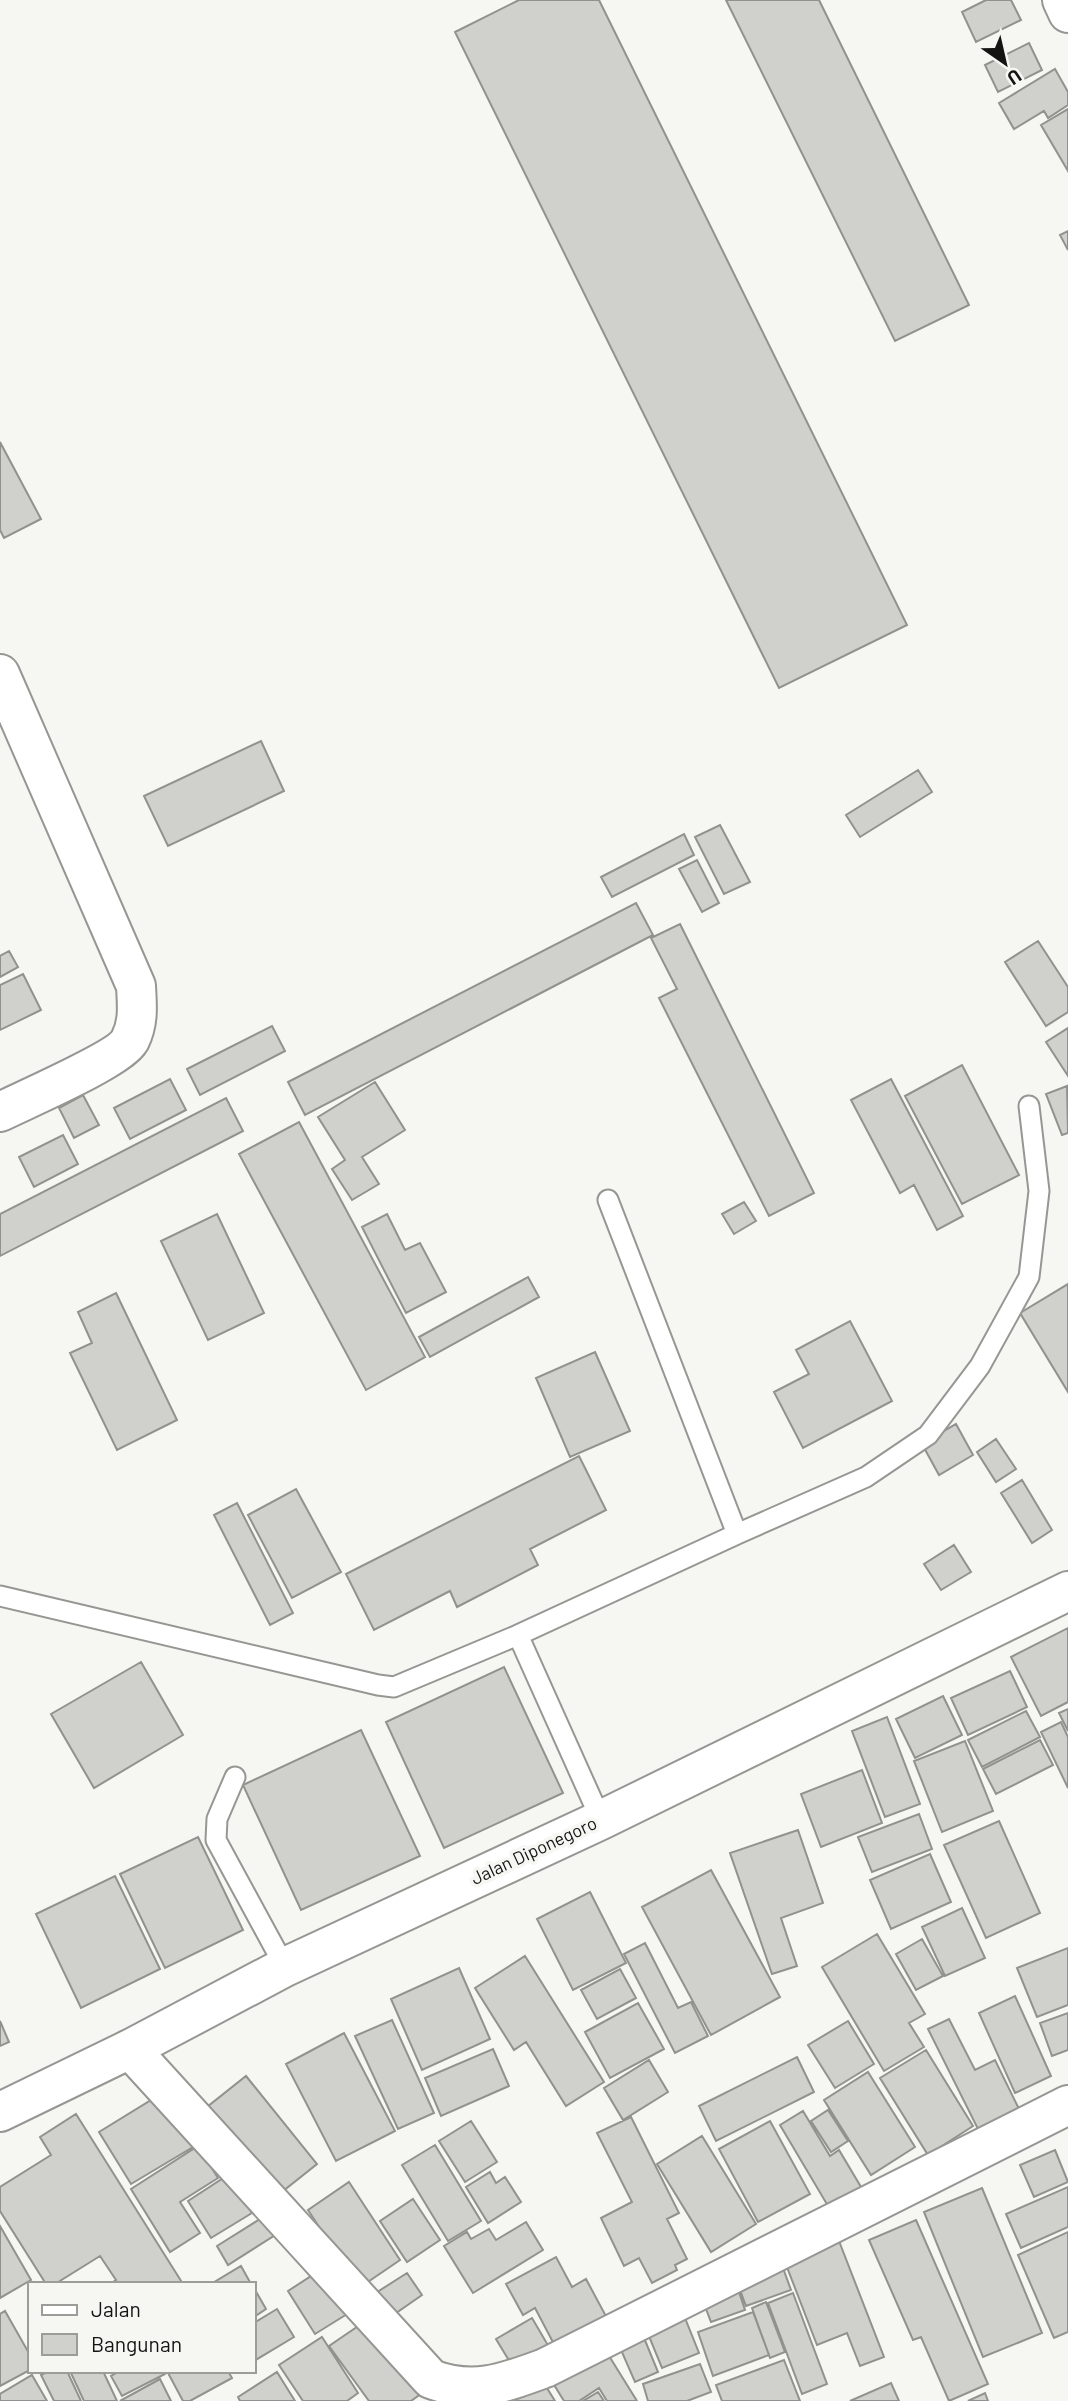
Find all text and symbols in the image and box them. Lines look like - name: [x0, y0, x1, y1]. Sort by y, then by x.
- north arrow: [970, 28, 1040, 98]
- text: U: [1003, 65, 1026, 90]
- street label: Jalan Diponegoro: [467, 1811, 600, 1889]
- legend: [28, 2282, 256, 2373]
- text: Jalan: [91, 2296, 141, 2321]
- text: Bangunan: [91, 2331, 182, 2356]

